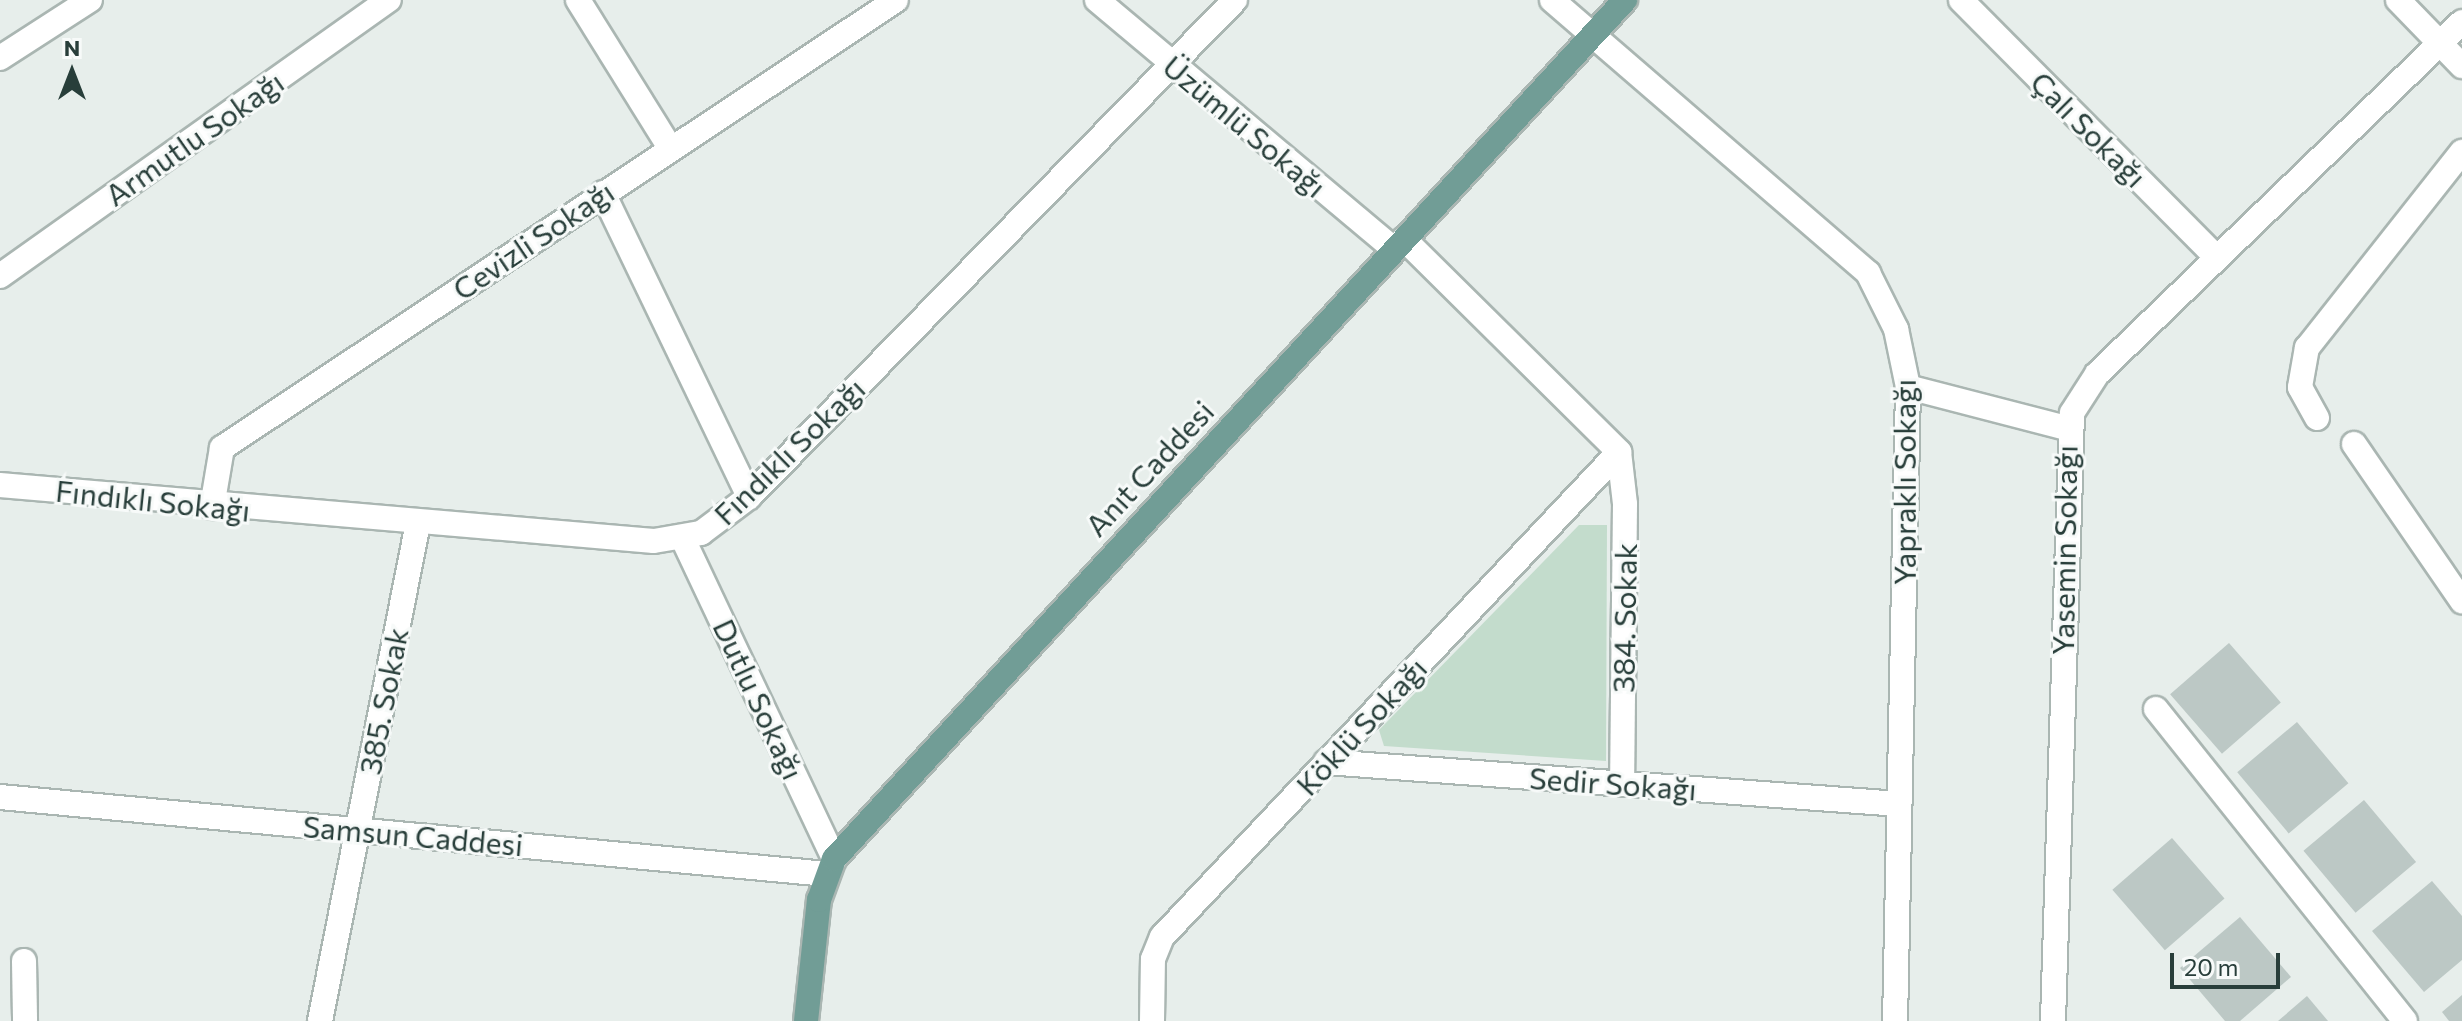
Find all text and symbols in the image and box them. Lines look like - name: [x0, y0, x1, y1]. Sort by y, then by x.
- north arrow: [32, 32, 112, 112]
- text: N: [64, 34, 80, 61]
- street label: Üzümlü Sokağı: [1156, 48, 1334, 204]
- street label: Armutlu Sokağı: [98, 63, 290, 213]
- street label: Çalı Sokağı: [2024, 64, 2154, 194]
- street label: Cevizli Sokağı: [446, 173, 620, 307]
- street label: Fındıklı Sokağı: [706, 370, 872, 532]
- street label: Yapraklı Sokağı: [1886, 379, 1922, 585]
- street label: Anıt Caddesi: [1077, 393, 1221, 543]
- street label: Yasemin Sokağı: [2044, 445, 2084, 655]
- street label: Fındıklı Sokağı: [54, 472, 252, 528]
- street label: 384. Sokak: [1605, 543, 1643, 693]
- street label: Dutlu Sokağı: [706, 613, 812, 785]
- street label: 385. Sokak: [351, 625, 415, 777]
- street label: Köklü Sokağı: [1288, 650, 1434, 802]
- street label: Sedir Sokağı: [1528, 759, 1698, 807]
- street label: Samsun Caddesi: [301, 807, 525, 863]
- scale bar: [2174, 937, 2284, 987]
- text: 20 m: [2184, 952, 2238, 981]

